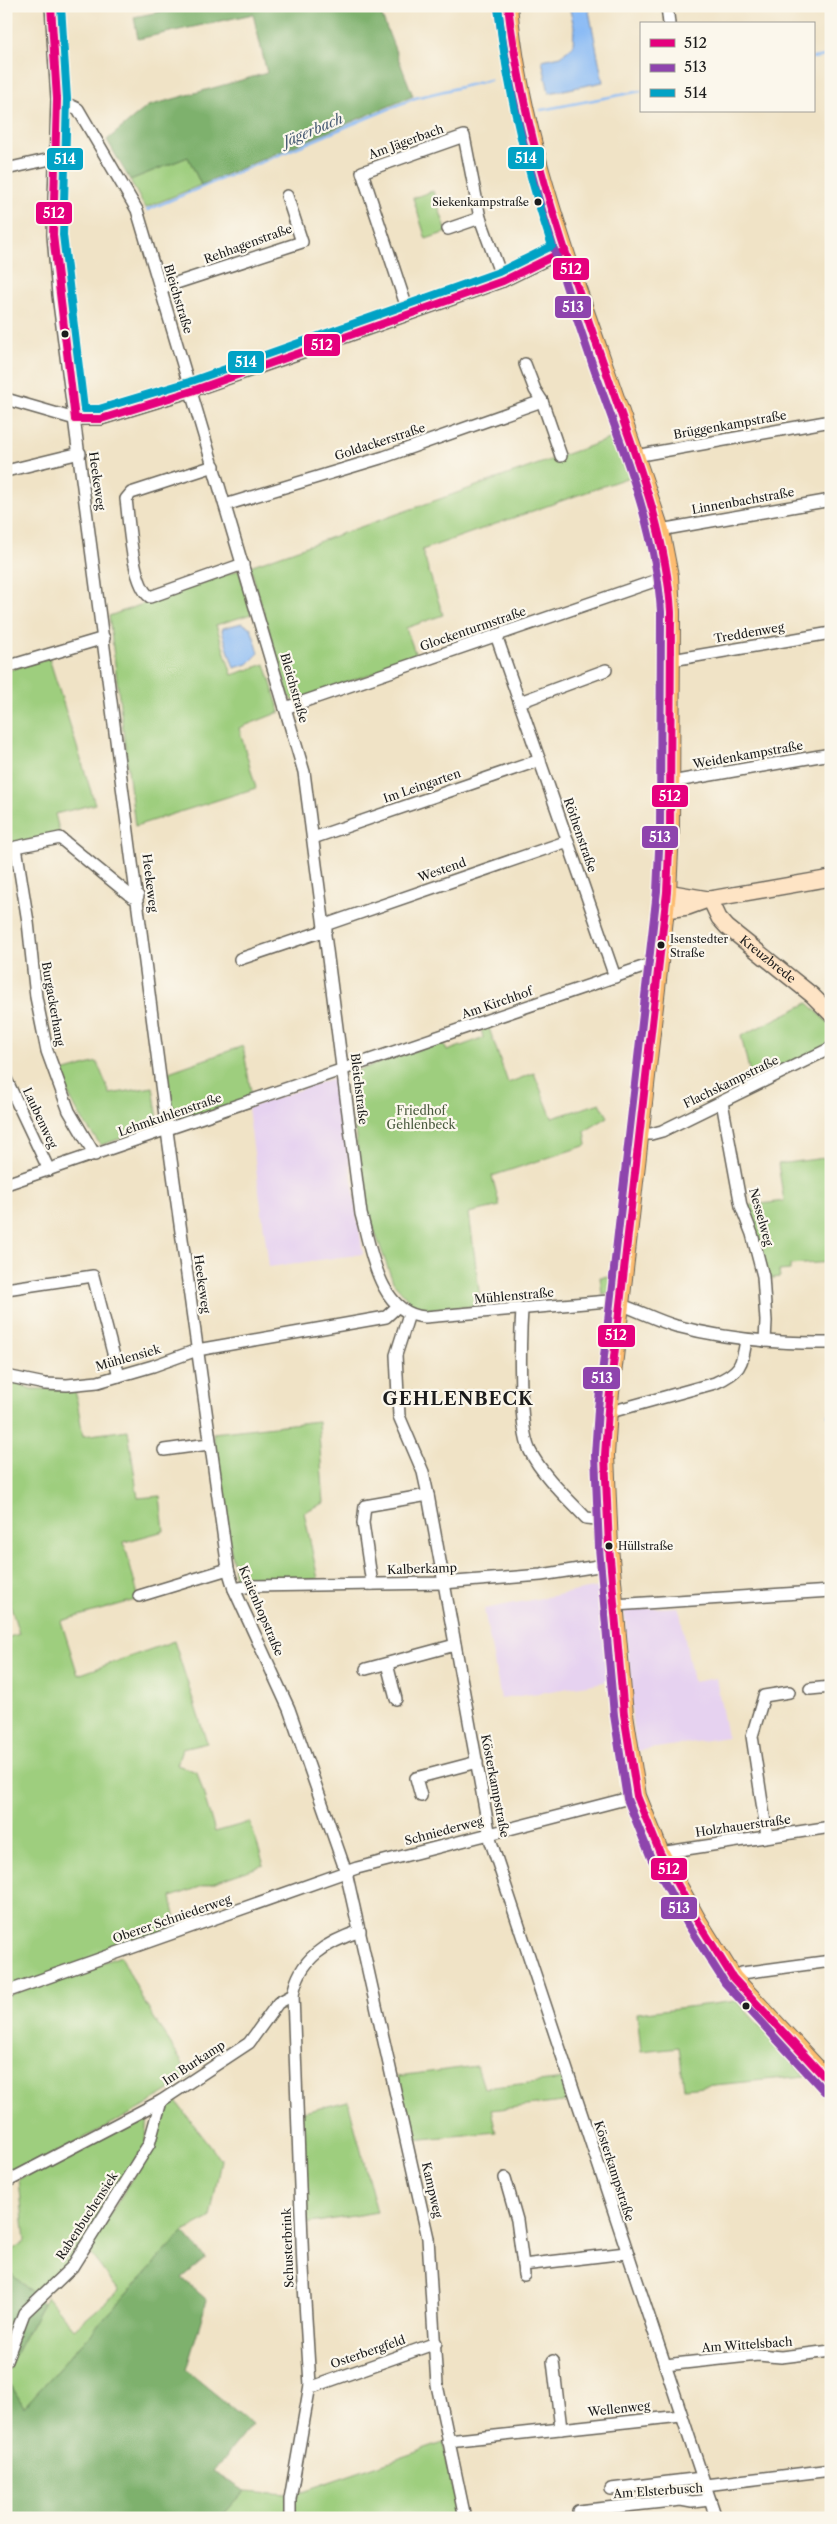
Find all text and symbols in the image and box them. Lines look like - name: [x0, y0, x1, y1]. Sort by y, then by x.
- legend: [640, 22, 814, 112]
- text: 512: [684, 33, 707, 52]
- text: 513: [684, 57, 707, 76]
- text: 514: [684, 83, 707, 102]
- water label: Jägerbach: [277, 109, 346, 152]
- street label: Am Jägerbach: [365, 121, 446, 162]
- line badge: 514: [507, 146, 545, 170]
- line badge: 514: [46, 147, 84, 171]
- text: 514: [515, 149, 537, 167]
- text: 514: [54, 150, 76, 168]
- place label: Siekenkampstraße: [432, 195, 529, 209]
- marker: Siekenkampstraße: [533, 197, 543, 207]
- line badge: 512: [35, 201, 73, 225]
- text: 512: [43, 204, 65, 222]
- street label: Rehhagenstraße: [202, 220, 294, 266]
- line badge: 512: [552, 257, 590, 281]
- text: 512: [560, 260, 582, 278]
- street label: Bleichstraße: [161, 262, 196, 336]
- line badge: 513: [554, 295, 592, 319]
- text: 513: [562, 298, 584, 316]
- unlabelled marker: [60, 329, 70, 339]
- line badge: 512: [303, 333, 341, 357]
- text: 512: [311, 336, 333, 354]
- line badge: 514: [227, 350, 265, 374]
- text: 514: [235, 353, 257, 371]
- street label: Brüggenkampstraße: [672, 407, 788, 442]
- street label: Goldackerstraße: [333, 420, 427, 463]
- street label: Heekeweg: [86, 451, 109, 512]
- street label: Linnenbachstraße: [690, 484, 796, 517]
- street label: Glockenturmstraße: [418, 603, 528, 654]
- street label: Treddenweg: [713, 619, 786, 646]
- street label: Bleichstraße: [277, 651, 312, 725]
- street label: Weidenkampstraße: [691, 737, 804, 772]
- street label: Im Leingarten: [381, 765, 463, 806]
- line badge: 512: [651, 784, 689, 808]
- text: 512: [659, 787, 681, 805]
- street label: Röthenstraße: [561, 796, 600, 874]
- line badge: 513: [641, 825, 679, 849]
- text: 513: [649, 828, 671, 846]
- street label: Heekeweg: [139, 853, 162, 914]
- street label: Westend: [415, 854, 468, 885]
- place label: Isenstedter Straße: [670, 932, 728, 960]
- street label: Kreuzbrede: [737, 932, 799, 986]
- marker: Isenstedter Straße: [656, 940, 666, 950]
- street label: Burgackerhang: [39, 960, 68, 1048]
- street label: Am Kirchhof: [458, 983, 536, 1022]
- street label: Bleichstraße: [348, 1052, 371, 1126]
- street label: Flachskampstraße: [681, 1052, 781, 1111]
- street label: Laubenweg: [20, 1085, 61, 1151]
- street label: Lehmkuhlenstraße: [116, 1090, 224, 1139]
- park label: Friedhof Gehlenbeck: [387, 1103, 457, 1132]
- street label: Nesselweg: [746, 1186, 777, 1248]
- street label: Heekeweg: [191, 1254, 214, 1315]
- street label: Mühlenstraße: [473, 1285, 555, 1306]
- line badge: 512: [597, 1324, 636, 1348]
- text: 512: [605, 1326, 627, 1344]
- street label: Mühlensiek: [94, 1341, 163, 1374]
- line badge: 513: [582, 1366, 621, 1390]
- text: 513: [591, 1369, 613, 1387]
- district label: GEHLENBECK: [383, 1388, 533, 1410]
- place label: Hüllstraße: [618, 1539, 673, 1553]
- marker: Hüllstraße: [604, 1541, 614, 1551]
- street label: Kalberkamp: [387, 1560, 457, 1577]
- street label: Kraienhopstraße: [236, 1563, 287, 1658]
- street label: Kösterkampstraße: [478, 1733, 513, 1839]
- street label: Holzhauerstraße: [694, 1811, 792, 1840]
- street label: Schniederweg: [403, 1813, 485, 1848]
- line badge: 512: [650, 1857, 688, 1881]
- text: 512: [658, 1860, 680, 1878]
- street label: Oberer Schniederweg: [111, 1891, 234, 1946]
- line badge: 513: [660, 1896, 698, 1920]
- text: 513: [668, 1899, 690, 1917]
- unlabelled marker: [741, 2001, 751, 2011]
- street label: Im Burkamp: [160, 2037, 228, 2088]
- street label: Kösterkampstraße: [591, 2119, 638, 2223]
- street label: Kampweg: [419, 2161, 446, 2220]
- street label: Rabenbuchensiek: [53, 2168, 121, 2262]
- street label: Schusterbrink: [279, 2207, 296, 2288]
- street label: Osterbergfeld: [328, 2331, 408, 2371]
- street label: Am Wittelsbach: [700, 2334, 793, 2355]
- street label: Wellenweg: [586, 2398, 651, 2419]
- street label: Am Elsterbusch: [612, 2480, 704, 2501]

